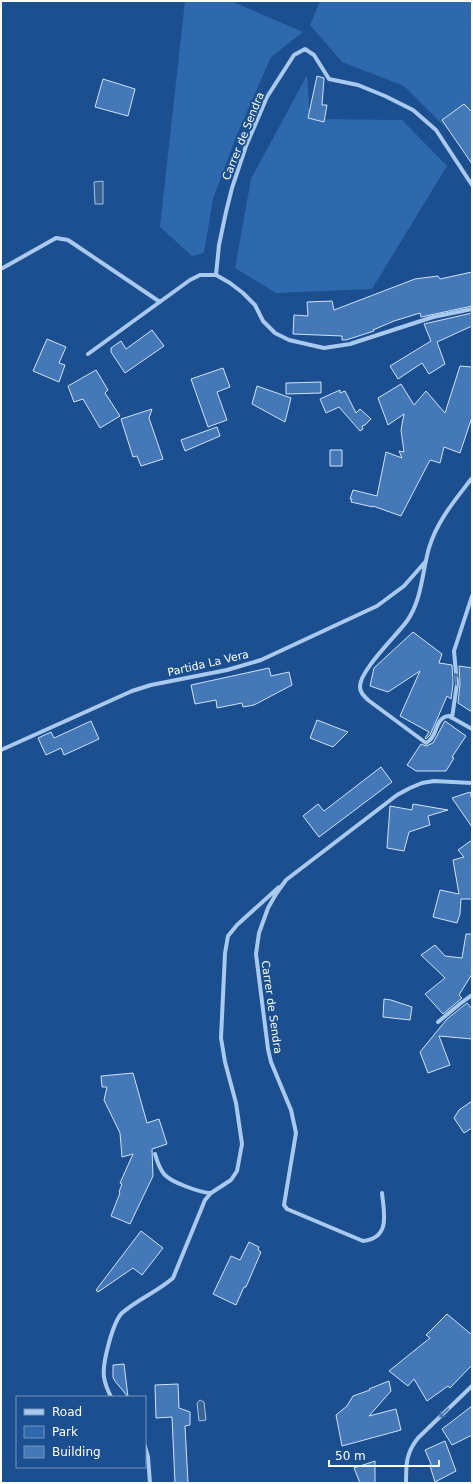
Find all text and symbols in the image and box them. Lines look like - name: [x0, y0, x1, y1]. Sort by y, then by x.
- street label: Carrer de Sendra: [220, 90, 267, 182]
- street label: Partida La Vera: [166, 648, 250, 679]
- one-way arrow: [452, 673, 460, 686]
- street label: Carrer de Sendra: [259, 960, 284, 1055]
- legend: [16, 1396, 146, 1468]
- text: Road: [52, 1405, 82, 1419]
- one-way arrow: [439, 1408, 449, 1418]
- text: Park: [52, 1425, 78, 1439]
- scale bar: [329, 1442, 439, 1468]
- text: Building: [52, 1445, 101, 1459]
- text: 50 m: [335, 1449, 366, 1463]

